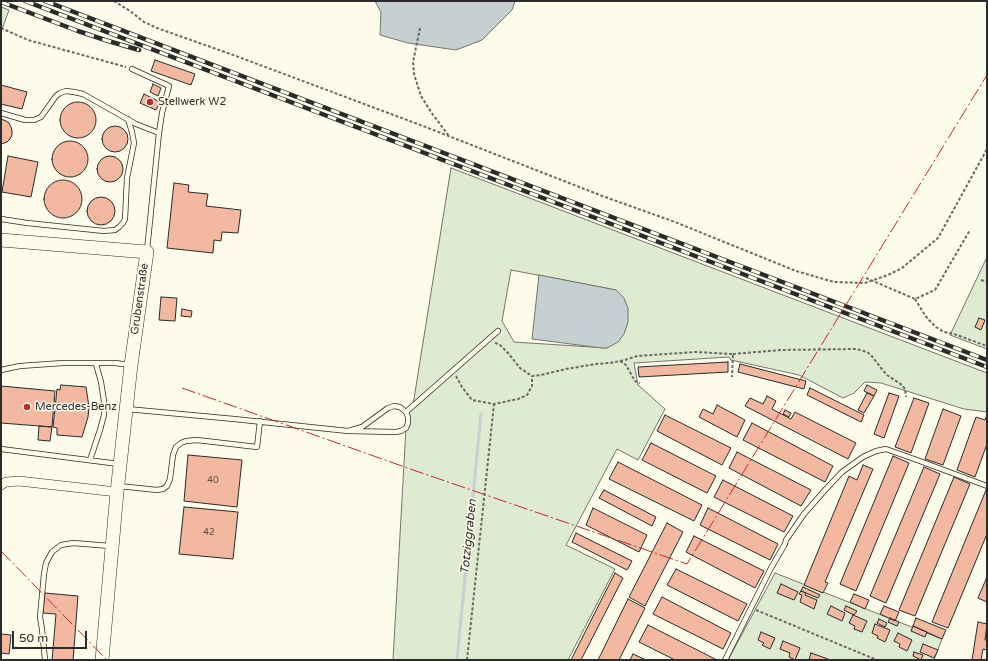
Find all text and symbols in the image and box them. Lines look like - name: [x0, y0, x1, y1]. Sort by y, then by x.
- place label: Stellwerk W2: [158, 95, 226, 109]
- marker: Stellwerk W2: [145, 97, 155, 107]
- street label: Grubenstraße: [128, 263, 152, 335]
- place label: Mercedes-Benz: [35, 400, 117, 414]
- marker: Mercedes-Benz: [22, 402, 32, 412]
- house number: 40: [207, 476, 219, 486]
- water label: Totziggraben: [458, 499, 480, 575]
- house number: 42: [203, 528, 215, 538]
- scale bar: [14, 623, 89, 649]
- text: 50 m: [19, 631, 48, 645]

